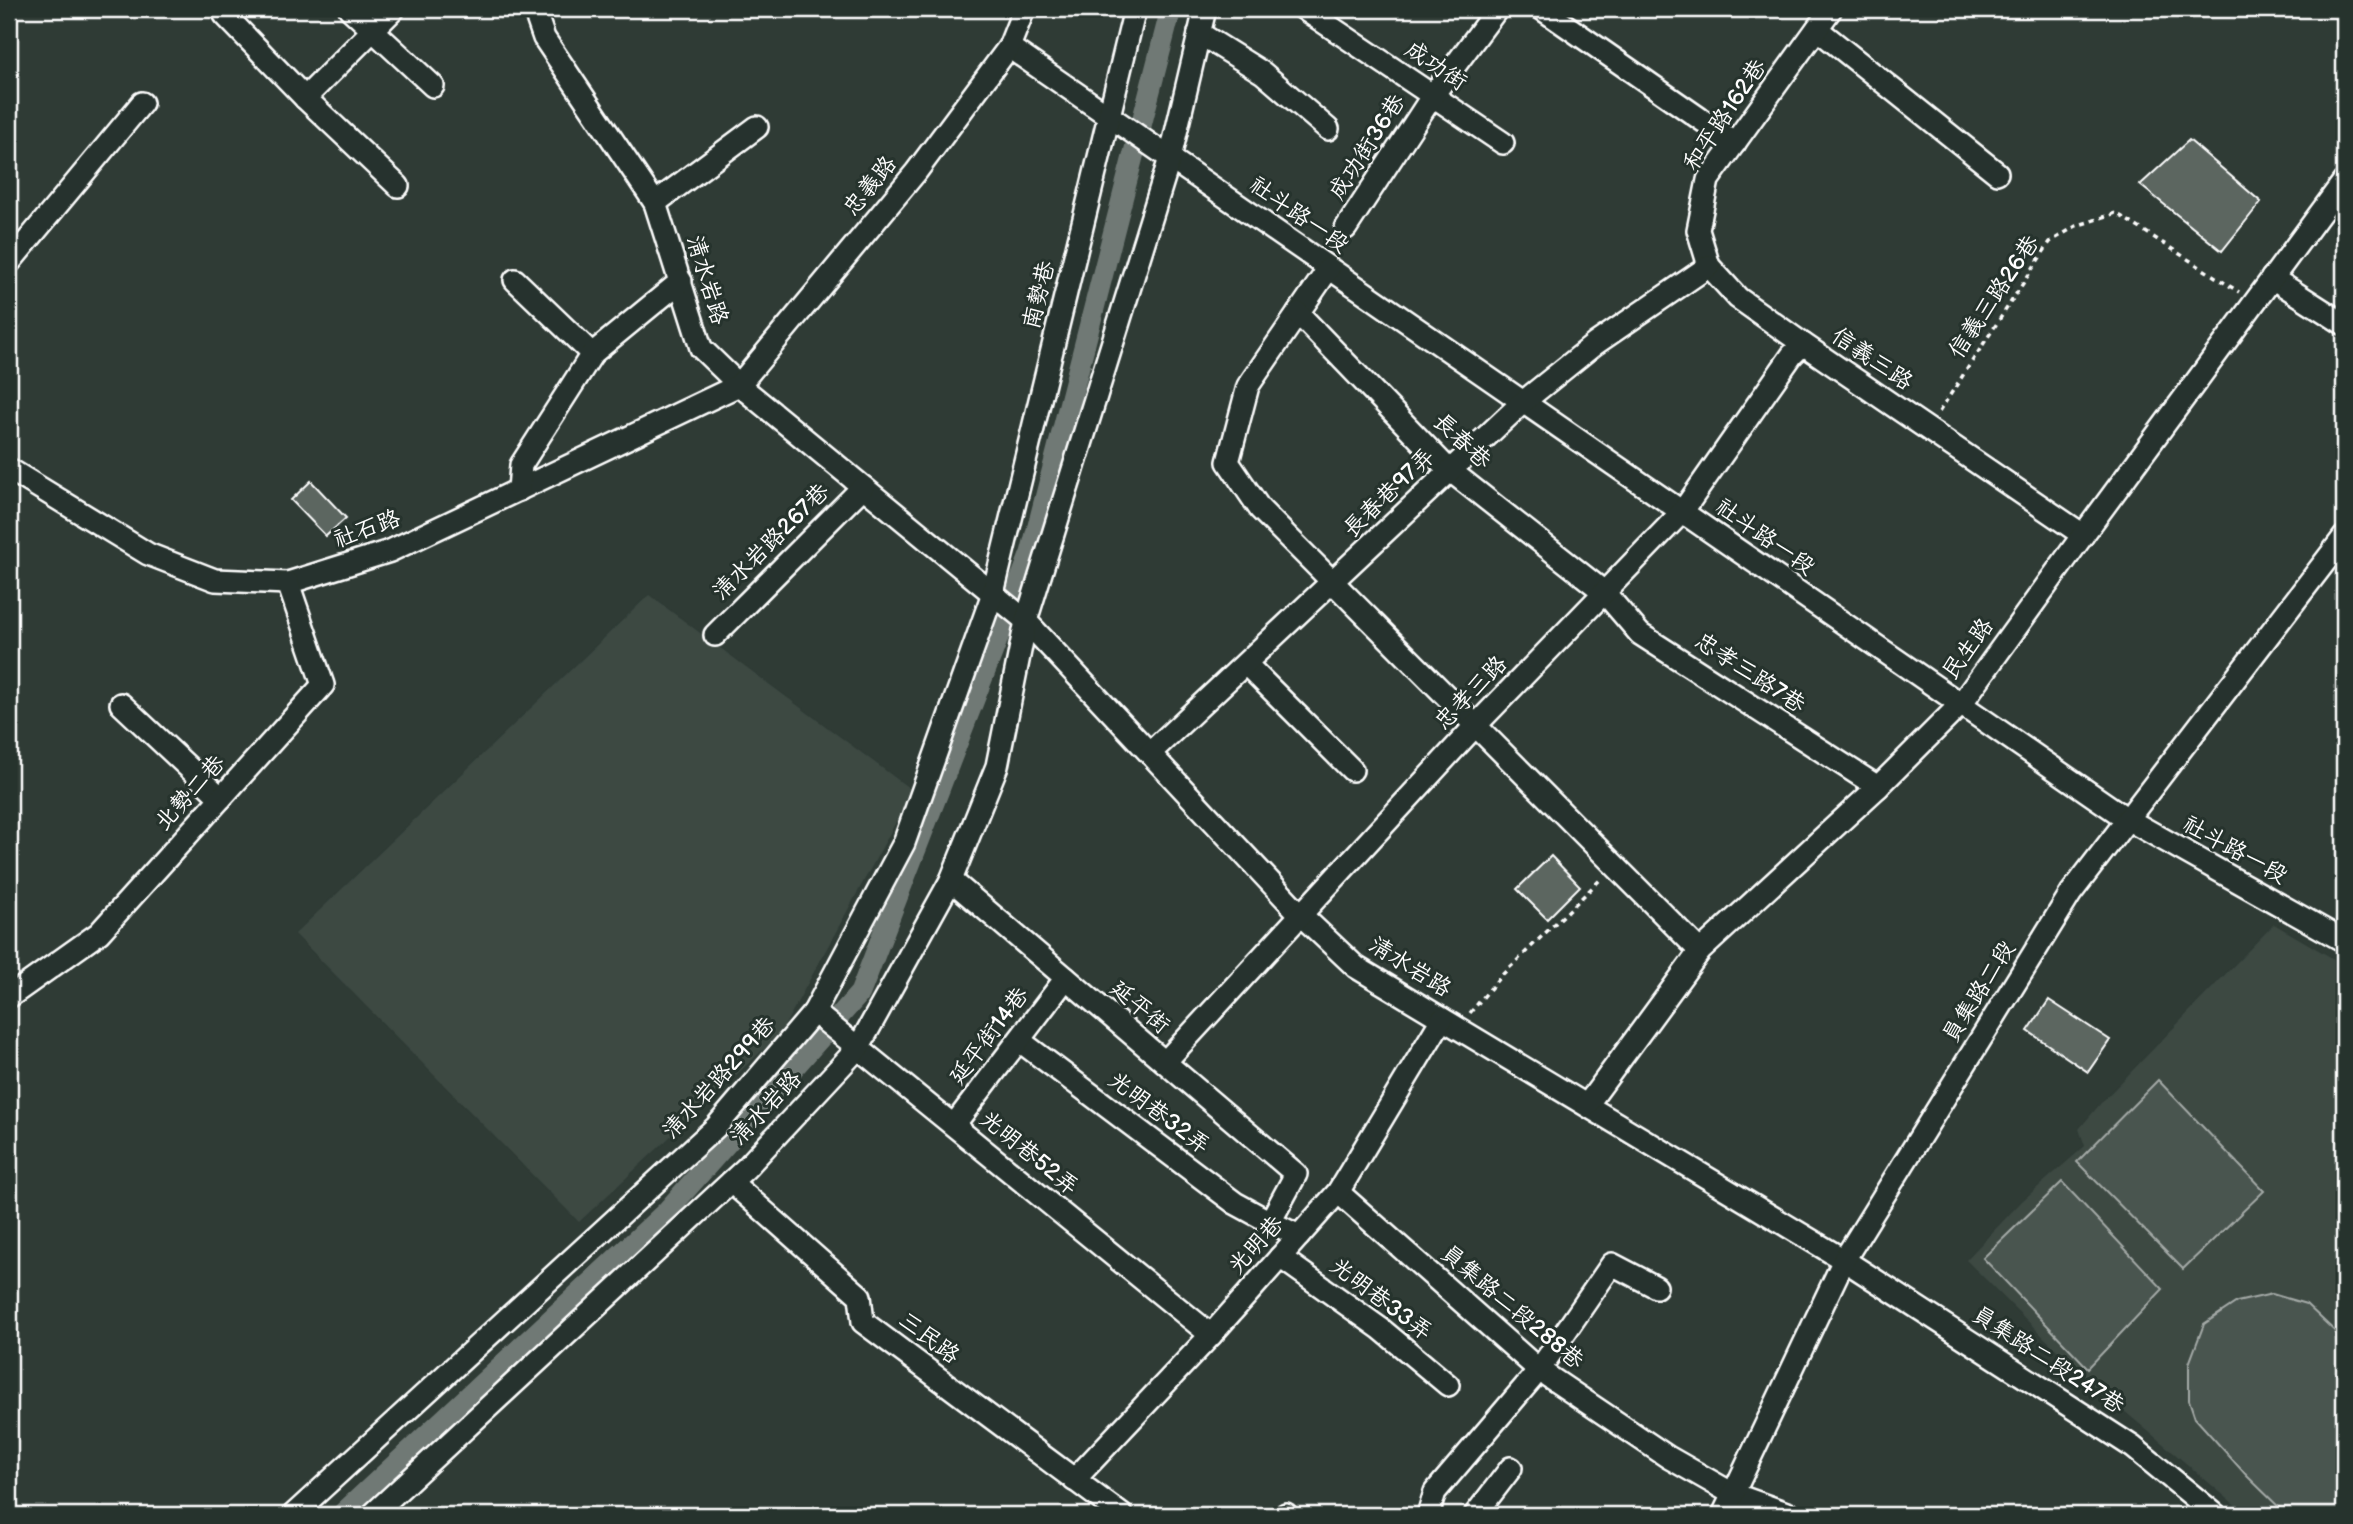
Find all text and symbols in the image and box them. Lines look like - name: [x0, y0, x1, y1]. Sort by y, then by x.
- street label: 成功街: [1400, 35, 1472, 97]
- street label: 和平路162巷: [1677, 53, 1773, 176]
- street label: 成功街36巷: [1323, 88, 1412, 205]
- street label: 忠義路: [837, 150, 903, 222]
- street label: 社斗路一段: [1244, 171, 1354, 259]
- street label: 信義三路26巷: [1943, 229, 2046, 364]
- street label: 清水岩路: [680, 232, 734, 328]
- street label: 南勢巷: [1017, 257, 1061, 332]
- street label: 信義三路: [1826, 322, 1918, 396]
- street label: 長春巷: [1427, 407, 1498, 475]
- street label: 長春巷97弄: [1337, 442, 1441, 544]
- street label: 清水岩路267巷: [707, 477, 836, 606]
- street label: 社斗路一段: [1710, 493, 1820, 581]
- street label: 社石路: [330, 504, 404, 554]
- street label: 民生路: [1936, 613, 2000, 685]
- street label: 忠孝三路7巷: [1689, 627, 1811, 720]
- street label: 忠孝三路: [1429, 650, 1513, 736]
- street label: 北勢二巷: [149, 749, 232, 837]
- street label: 社斗路一段: [2178, 810, 2292, 890]
- street label: 清水岩路: [1364, 931, 1456, 1003]
- street label: 員集路二段: [1937, 936, 2021, 1048]
- street label: 延平街: [1105, 974, 1175, 1040]
- street label: 延平街14巷: [943, 981, 1035, 1090]
- street label: 清水岩路299巷: [657, 1011, 781, 1145]
- street label: 清水岩路: [725, 1065, 807, 1151]
- street label: 光明巷32弄: [1103, 1066, 1215, 1160]
- street label: 光明巷52弄: [974, 1105, 1084, 1201]
- street label: 光明巷: [1223, 1209, 1290, 1280]
- street label: 員集路二段288巷: [1435, 1239, 1590, 1376]
- street label: 光明巷33弄: [1325, 1252, 1437, 1346]
- street label: 員集路二段247巷: [1966, 1300, 2130, 1420]
- street label: 三民路: [893, 1306, 965, 1370]

